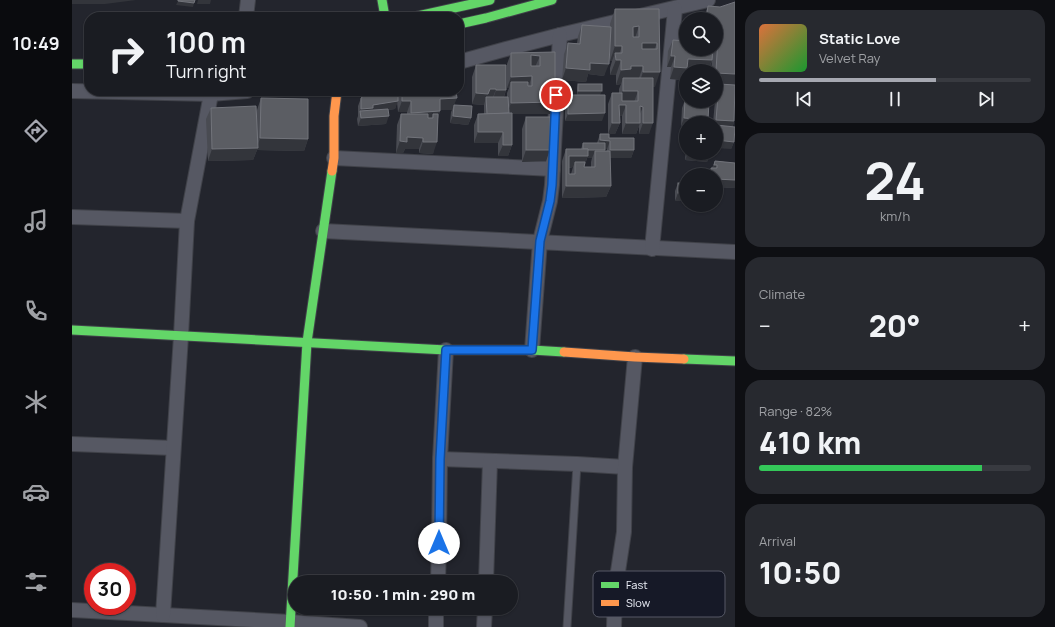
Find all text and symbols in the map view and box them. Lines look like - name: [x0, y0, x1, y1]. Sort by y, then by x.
- map controls: [679, 12, 723, 212]
- button: search: [679, 12, 723, 56]
- text: 100 m: [166, 23, 246, 61]
- icon: right: [100, 28, 152, 80]
- text: Static Love: [819, 28, 900, 49]
- text: 10:49: [12, 31, 60, 55]
- text: Velvet Ray: [819, 49, 880, 67]
- text: Turn right: [166, 59, 247, 83]
- button: layers: [679, 64, 723, 108]
- pin: [539, 78, 573, 112]
- icon: arrive: [545, 84, 567, 106]
- icon: previous: [793, 88, 815, 110]
- icon: pause: [884, 88, 906, 110]
- icon: next: [975, 88, 997, 110]
- button: +: [679, 116, 723, 160]
- icon: directions: [22, 117, 50, 145]
- text: 24: [864, 145, 926, 216]
- button: −: [679, 168, 723, 212]
- icon: music: [22, 207, 50, 235]
- text: km/h: [880, 207, 910, 225]
- text: Climate: [759, 285, 805, 303]
- icon: phone: [22, 297, 50, 325]
- text: 20°: [869, 305, 921, 346]
- text: −: [759, 311, 771, 341]
- text: +: [1018, 311, 1031, 341]
- icon: climate: [22, 388, 50, 416]
- text: Range · 82%: [759, 402, 832, 420]
- text: 410 km: [759, 422, 861, 463]
- icon: car: [22, 478, 50, 506]
- position arrow: [418, 522, 460, 564]
- text: Arrival: [759, 532, 796, 550]
- text: 10:50: [759, 552, 841, 593]
- speed limit sign: 30: [84, 563, 136, 615]
- icon: filters: [22, 568, 50, 596]
- legend: [593, 571, 725, 617]
- text: Fast: [626, 577, 648, 592]
- text: 10:50 · 1 min · 290 m: [331, 584, 475, 605]
- text: Slow: [626, 595, 651, 610]

